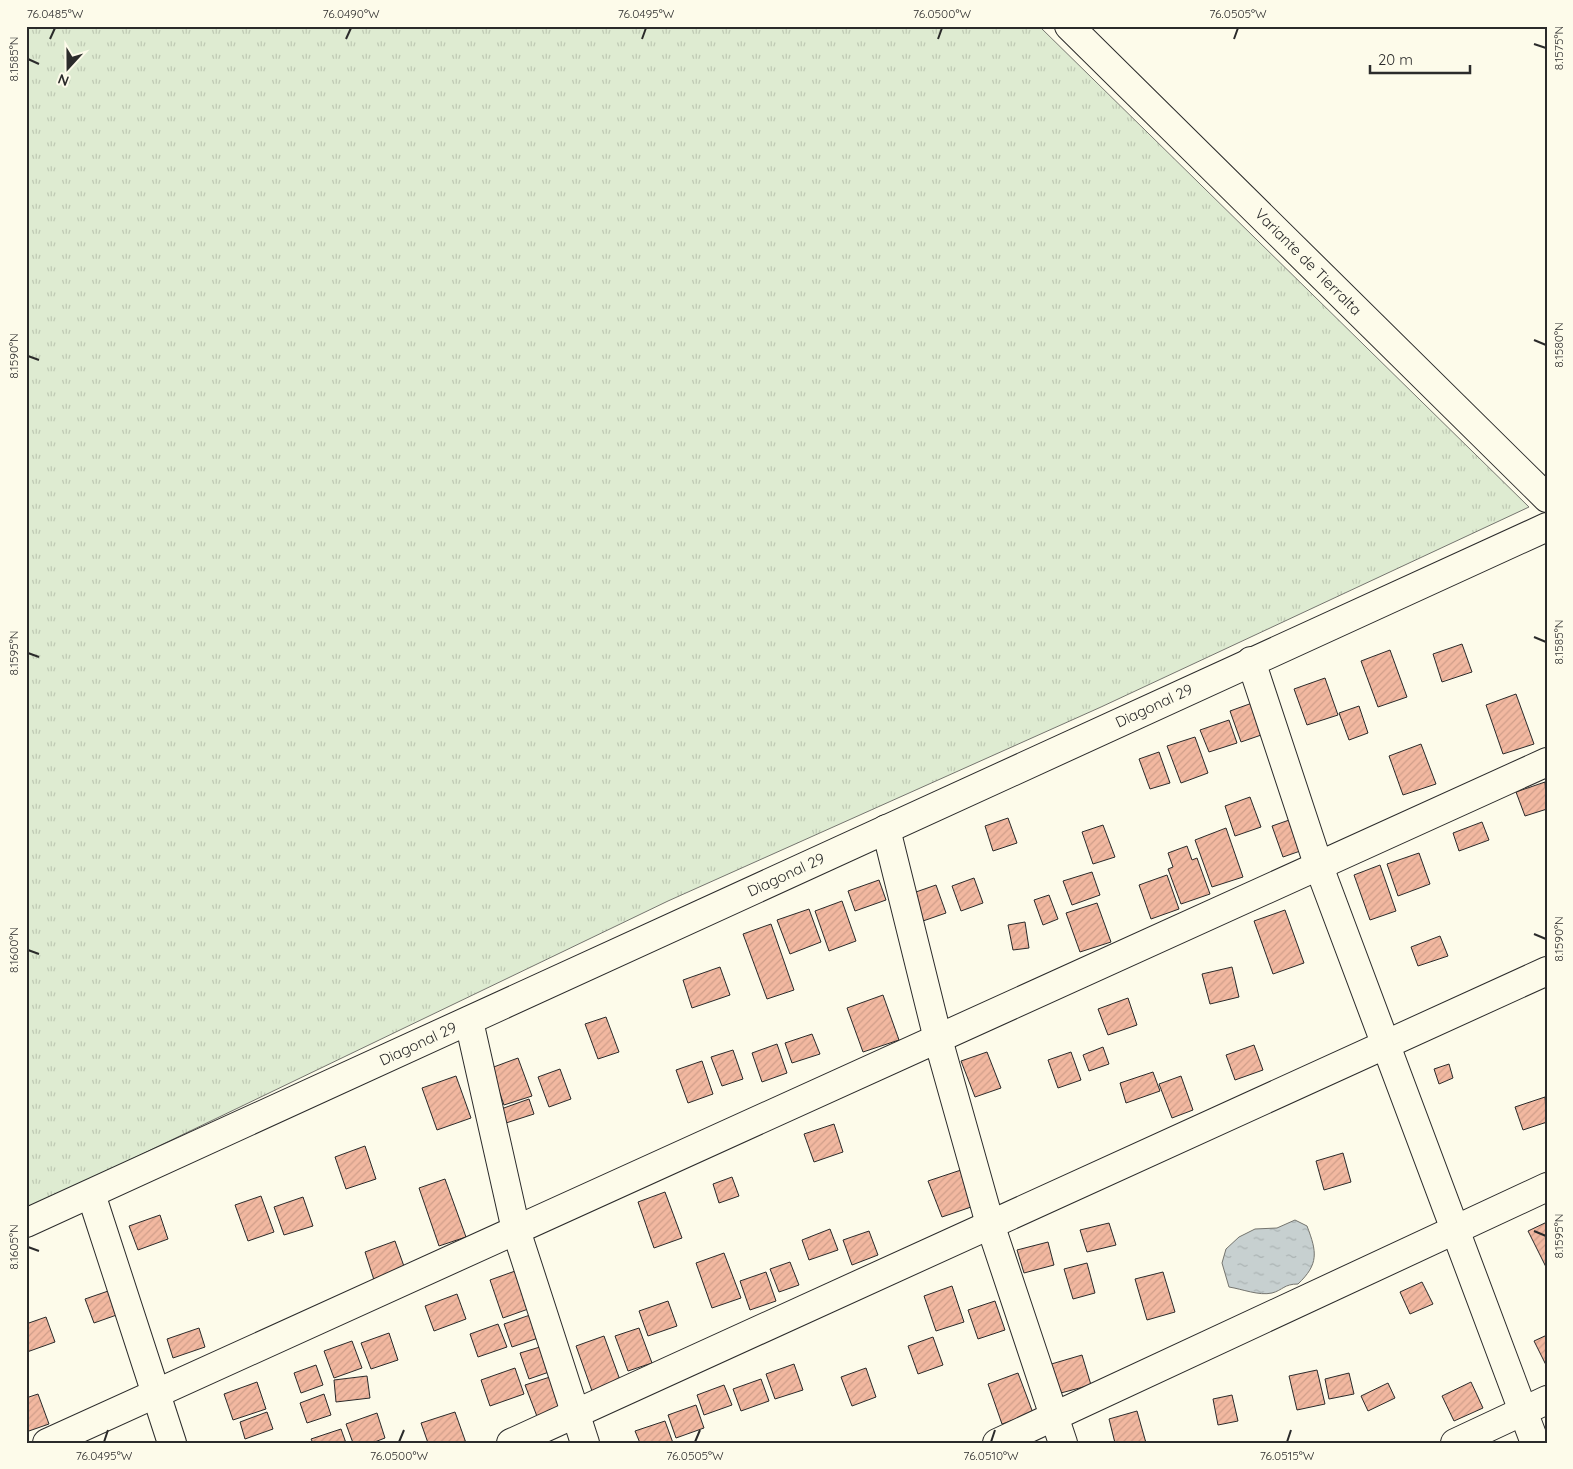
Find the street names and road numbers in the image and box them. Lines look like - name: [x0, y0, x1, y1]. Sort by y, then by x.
- street label: Variante de Tierralta: [1251, 204, 1366, 319]
- street label: Diagonal 29: [1112, 679, 1196, 732]
- street label: Diagonal 29: [744, 848, 828, 901]
- street label: Diagonal 29: [376, 1017, 460, 1070]

